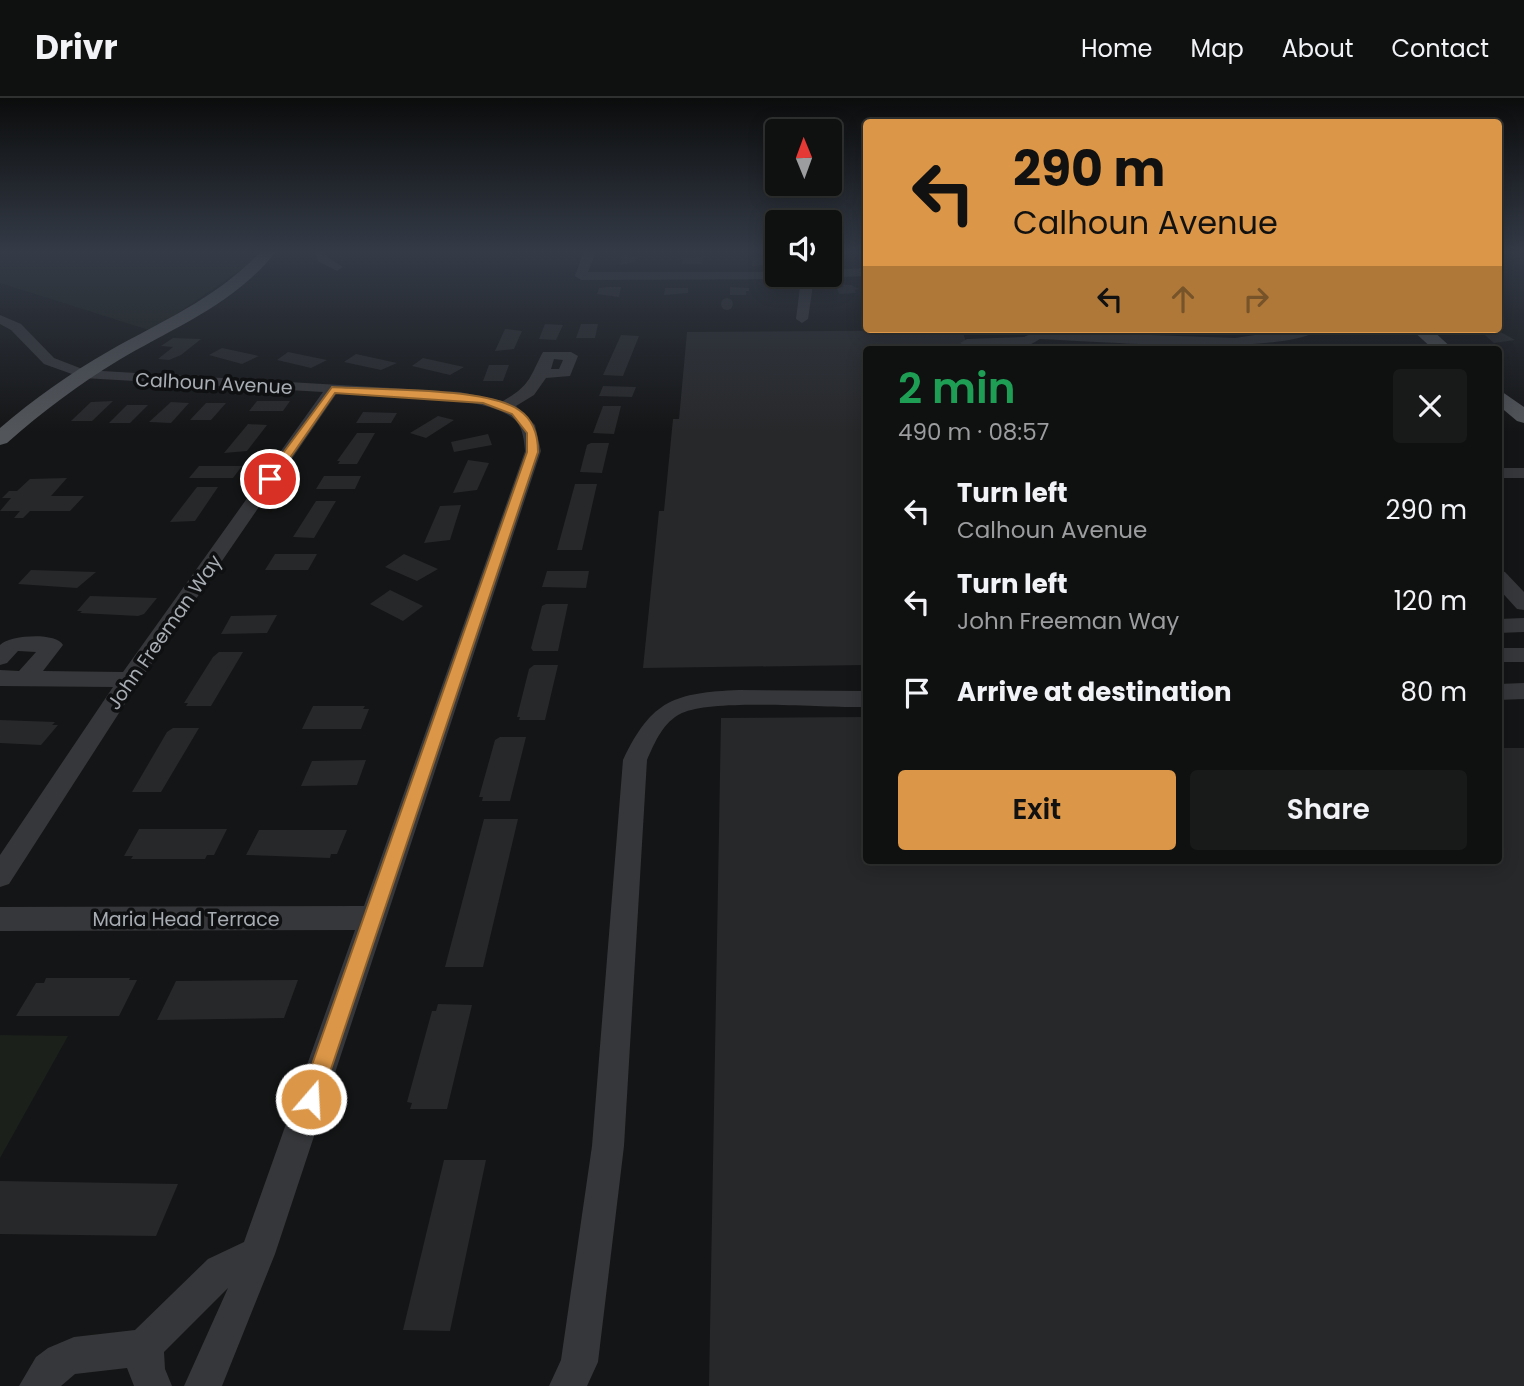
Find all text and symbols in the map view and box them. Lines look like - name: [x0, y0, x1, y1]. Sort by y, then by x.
- text: Drivr: [35, 24, 118, 71]
- text: Home: [1081, 32, 1153, 65]
- text: Map: [1191, 32, 1244, 65]
- text: About: [1282, 32, 1353, 65]
- text: Contact: [1391, 32, 1489, 65]
- north arrow: [765, 119, 842, 196]
- map controls: [765, 119, 842, 287]
- text: 290 m: [1013, 135, 1165, 203]
- icon: left: [898, 147, 989, 238]
- text: Calhoun Avenue: [1013, 200, 1278, 245]
- button: sound: [765, 210, 842, 287]
- icon: left: [1091, 280, 1129, 318]
- icon: ahead: [1164, 280, 1202, 318]
- icon: right: [1237, 280, 1275, 318]
- text: 2 min: [898, 359, 1016, 418]
- street label: Calhoun Avenue: [135, 366, 293, 401]
- button: close: [1393, 369, 1467, 443]
- text: 490 m · 08:57: [898, 416, 1049, 448]
- pin: [240, 449, 300, 509]
- icon: arrive: [251, 460, 289, 498]
- text: Turn left: [957, 475, 1068, 511]
- icon: left: [898, 492, 936, 530]
- text: 290 m: [1386, 492, 1467, 528]
- text: Calhoun Avenue: [957, 514, 1147, 546]
- street label: John Freeman Way: [101, 549, 228, 715]
- text: Turn left: [957, 566, 1068, 602]
- icon: left: [898, 583, 936, 621]
- text: 120 m: [1394, 583, 1467, 619]
- text: John Freeman Way: [957, 605, 1179, 637]
- icon: arrive: [898, 674, 936, 712]
- text: Arrive at destination: [957, 674, 1232, 710]
- text: 80 m: [1401, 674, 1467, 710]
- button: Exit: [898, 770, 1176, 850]
- button: Share: [1190, 770, 1467, 850]
- street label: Maria Head Terrace: [93, 906, 279, 933]
- position arrow: [274, 1062, 348, 1136]

